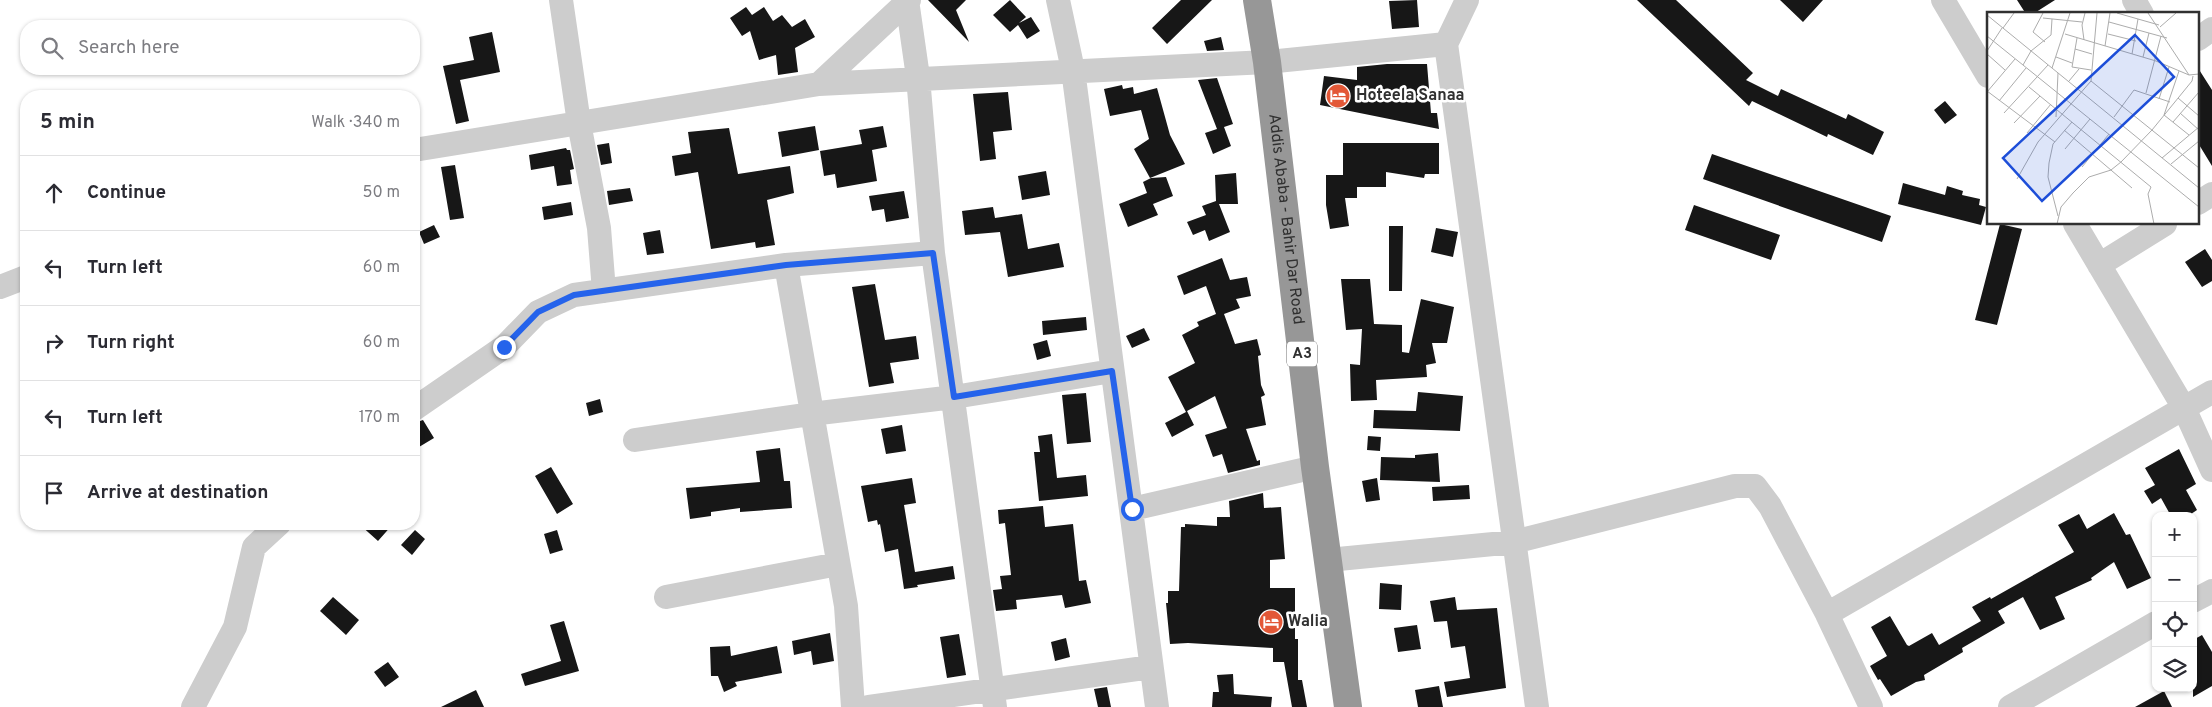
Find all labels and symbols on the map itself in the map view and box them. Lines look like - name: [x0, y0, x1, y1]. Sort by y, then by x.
- inset map: [1987, 12, 2200, 225]
- hotel icon: Hoteela Sanaa: [1325, 83, 1351, 109]
- place label: Hoteela Sanaa: [1356, 86, 1464, 106]
- street label: Addis Ababa - Bahir Dar Road: [1263, 113, 1308, 326]
- route end: [493, 336, 516, 359]
- road number: A3: [1287, 342, 1317, 366]
- route start: [1121, 498, 1144, 521]
- hotel icon: Walia: [1258, 609, 1284, 635]
- place label: Walia: [1288, 612, 1328, 632]

